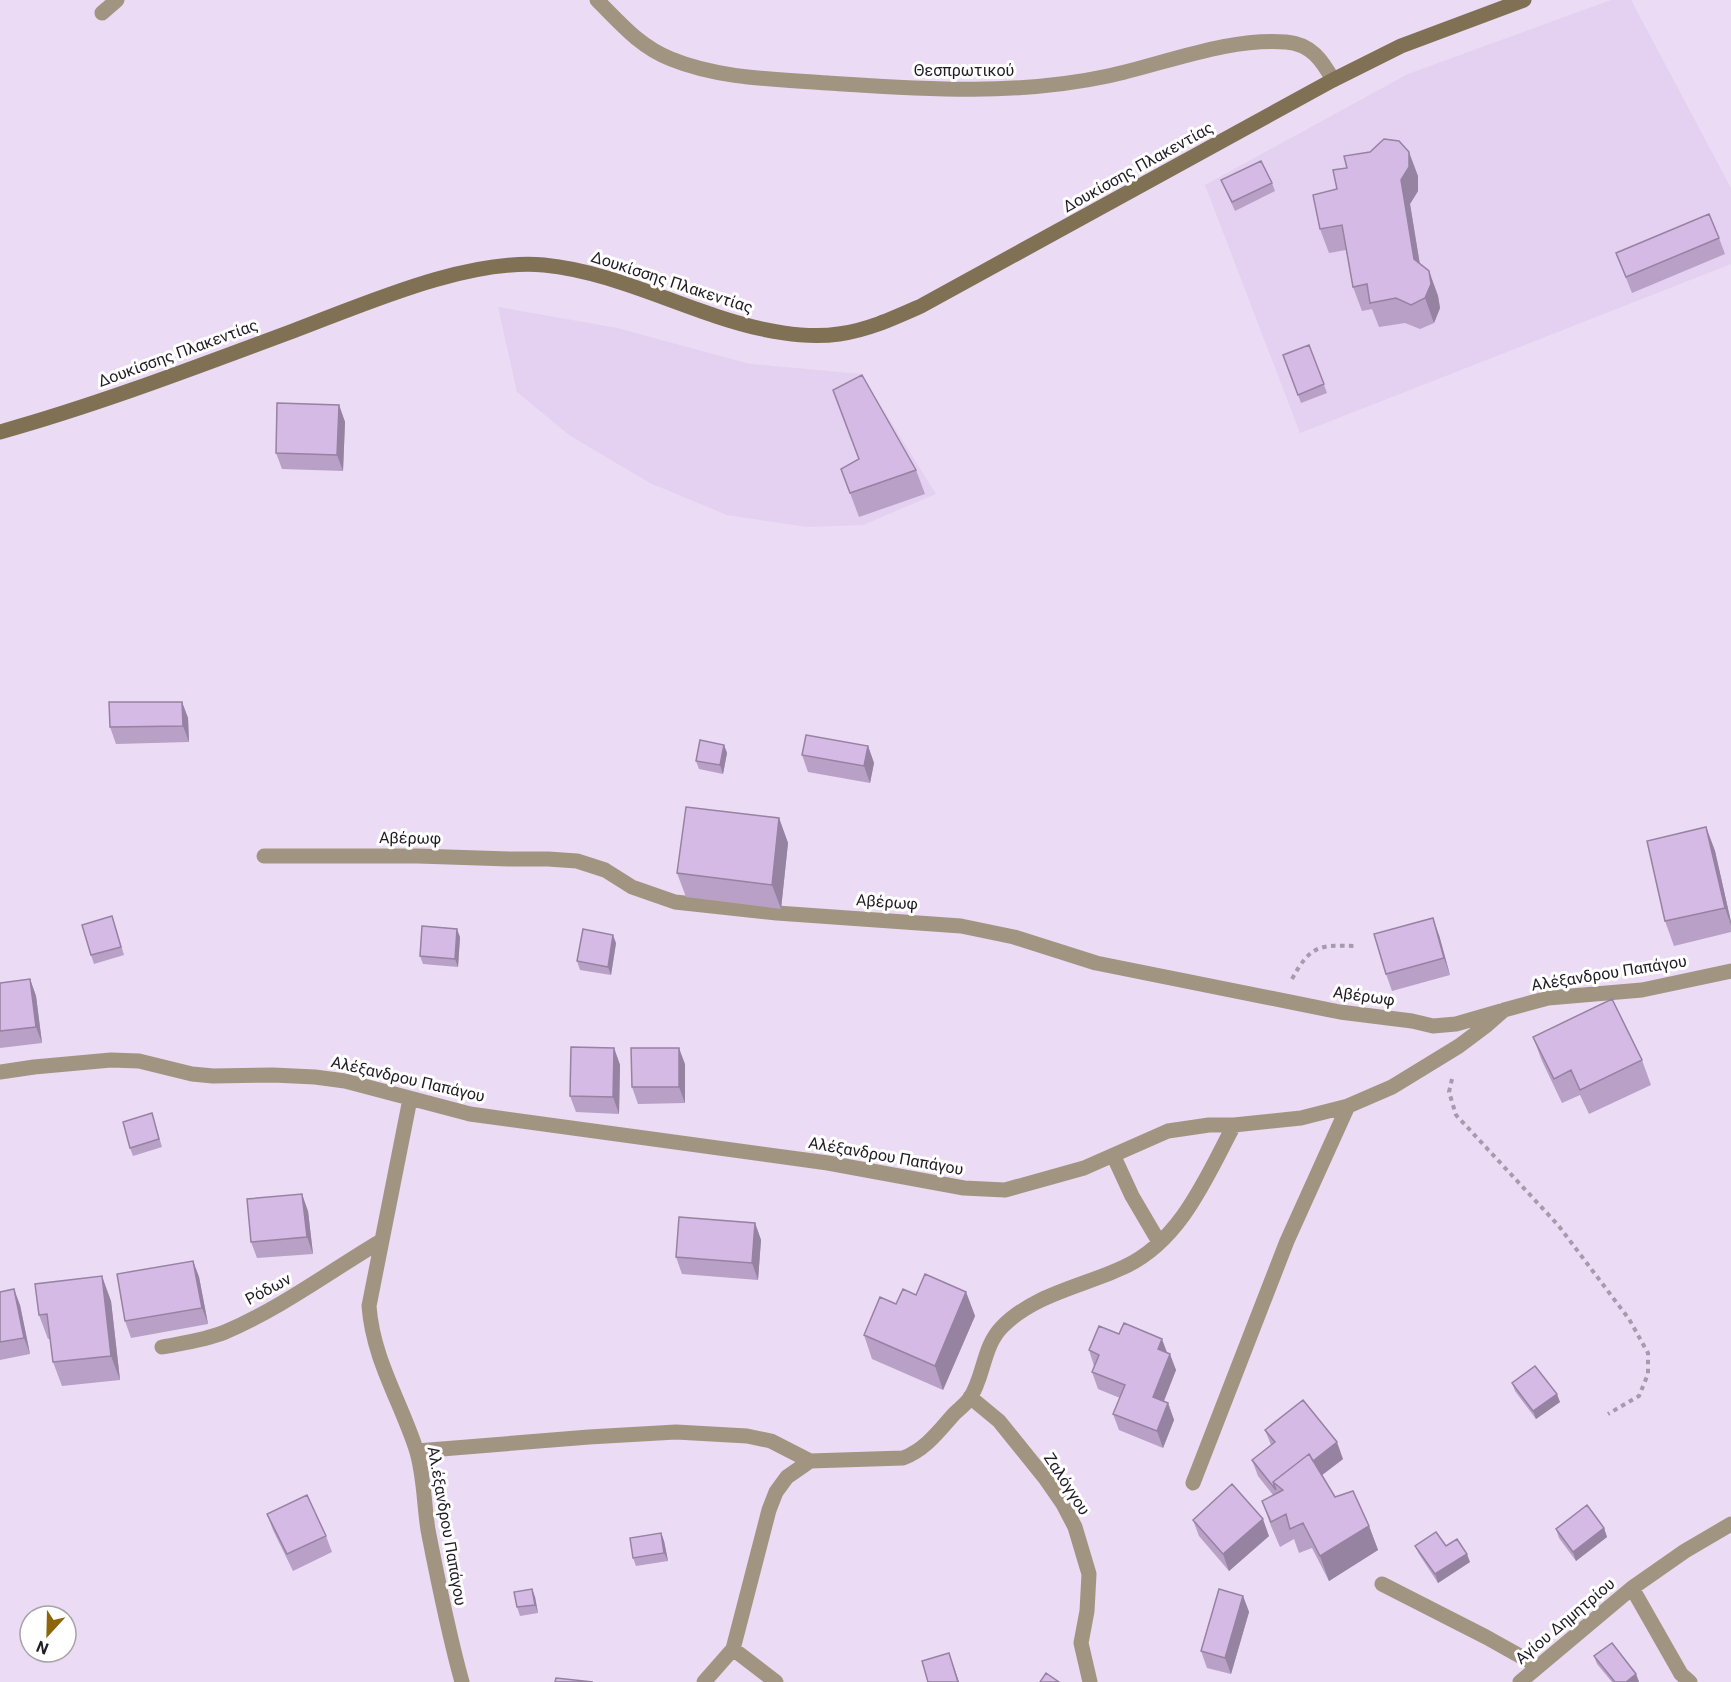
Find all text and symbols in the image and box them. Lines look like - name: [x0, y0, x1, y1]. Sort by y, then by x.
- street label: Θεσπρωτικού: [914, 61, 1014, 80]
- street label: Δουκίσσης Πλακεντίας: [1060, 118, 1216, 216]
- street label: Δουκίσσης Πλακεντίας: [589, 247, 755, 317]
- street label: Δουκίσσης Πλακεντίας: [95, 315, 261, 391]
- street label: Αβέρωφ: [379, 828, 441, 848]
- street label: Αβέρωφ: [855, 890, 919, 914]
- street label: Αλέξανδρου Παπάγου: [1530, 951, 1688, 995]
- street label: Αβέρωφ: [1332, 982, 1396, 1010]
- street label: Αλέξανδρου Παπάγου: [329, 1052, 487, 1106]
- street label: Αλέξανδρου Παπάγου: [807, 1133, 965, 1179]
- street label: Ρόδων: [242, 1269, 294, 1309]
- street label: Αλ.έξανδρου Παπάγου: [424, 1445, 470, 1607]
- street label: Ζαλόγγου: [1040, 1449, 1094, 1519]
- street label: Αγίου Δημητρίου: [1511, 1574, 1619, 1668]
- north arrow: [18, 1604, 78, 1664]
- text: N: [34, 1637, 51, 1658]

